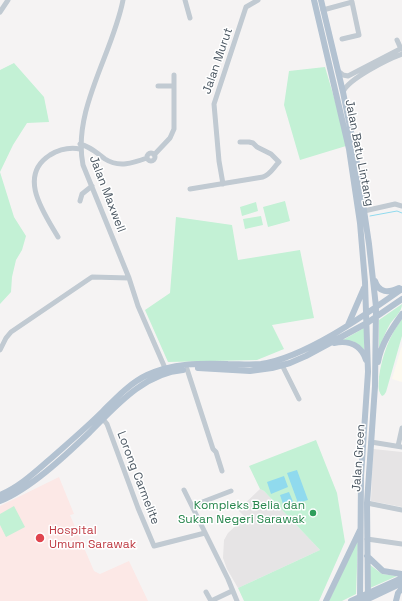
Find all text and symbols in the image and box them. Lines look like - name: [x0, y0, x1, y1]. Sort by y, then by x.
- street label: Jalan Murut: [200, 26, 236, 96]
- street label: Jalan Batu Lintang: [342, 98, 376, 208]
- street label: Jalan Maxwell: [86, 154, 128, 234]
- street label: Jalan Green: [349, 424, 369, 492]
- street label: Lorong Carmelite: [114, 429, 162, 527]
- place label: Kompleks Belia dan Sukan Negeri Sarawak: [178, 499, 305, 527]
- marker: Kompleks Belia dan Sukan Negeri Sarawak: [308, 508, 318, 518]
- place label: Hospital Umum Sarawak: [49, 524, 136, 552]
- marker: Hospital Umum Sarawak: [34, 532, 46, 544]

